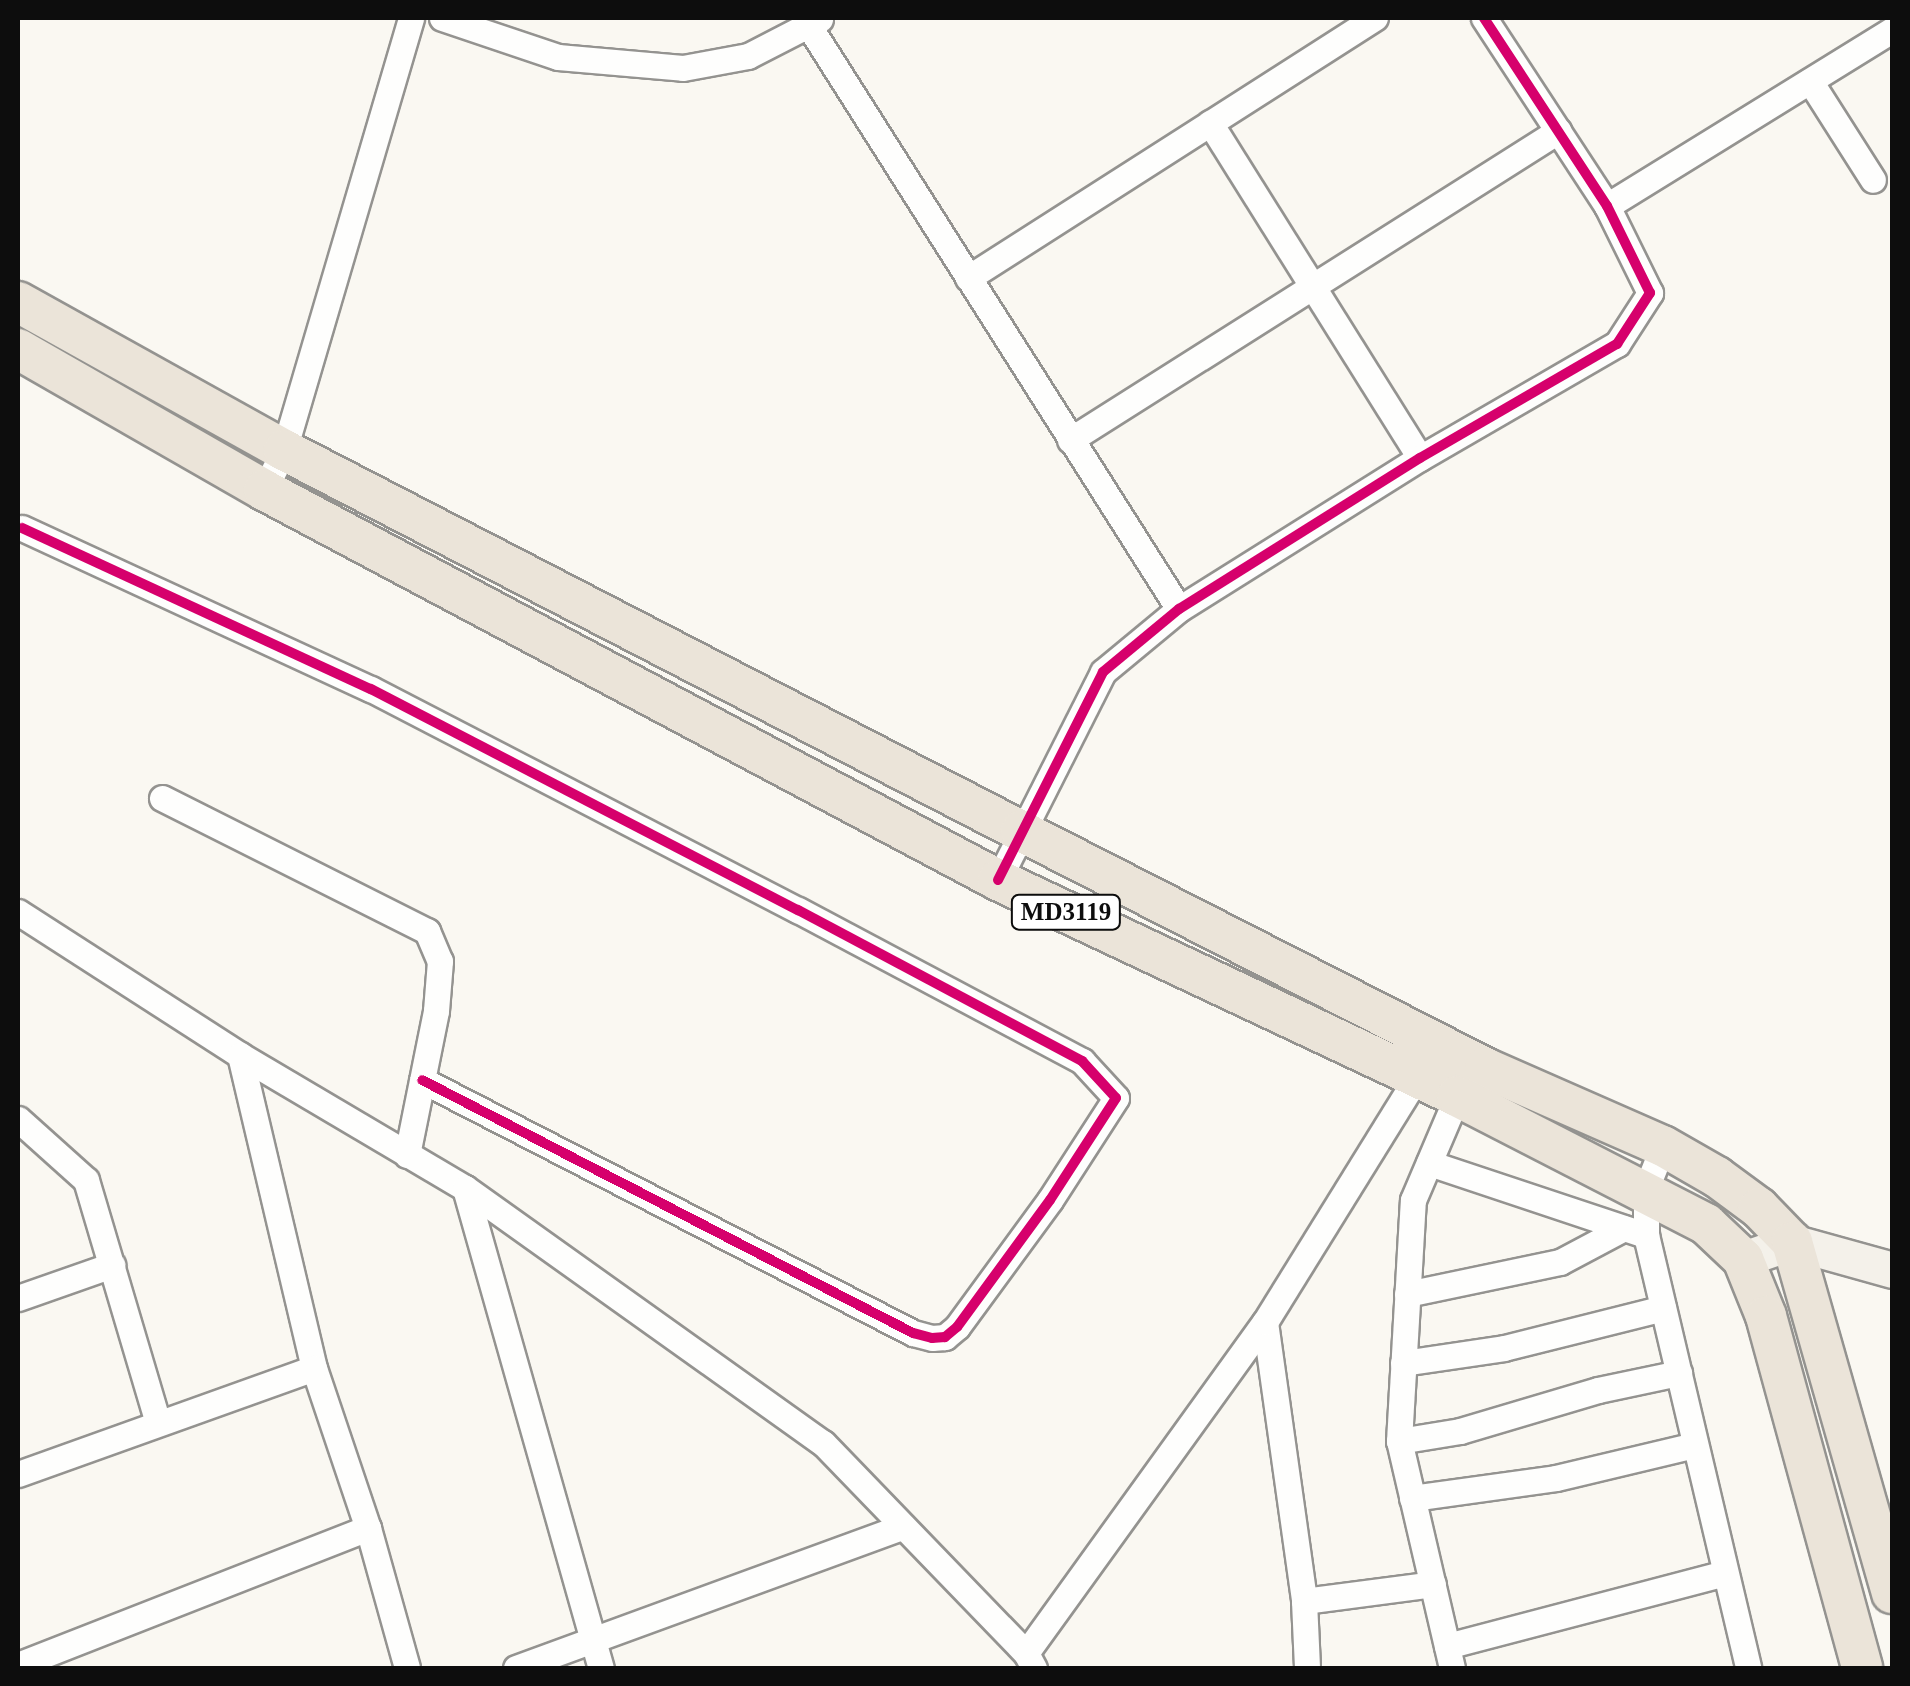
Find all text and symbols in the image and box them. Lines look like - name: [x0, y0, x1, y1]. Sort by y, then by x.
- road number: MD3119: [1008, 892, 1124, 932]

